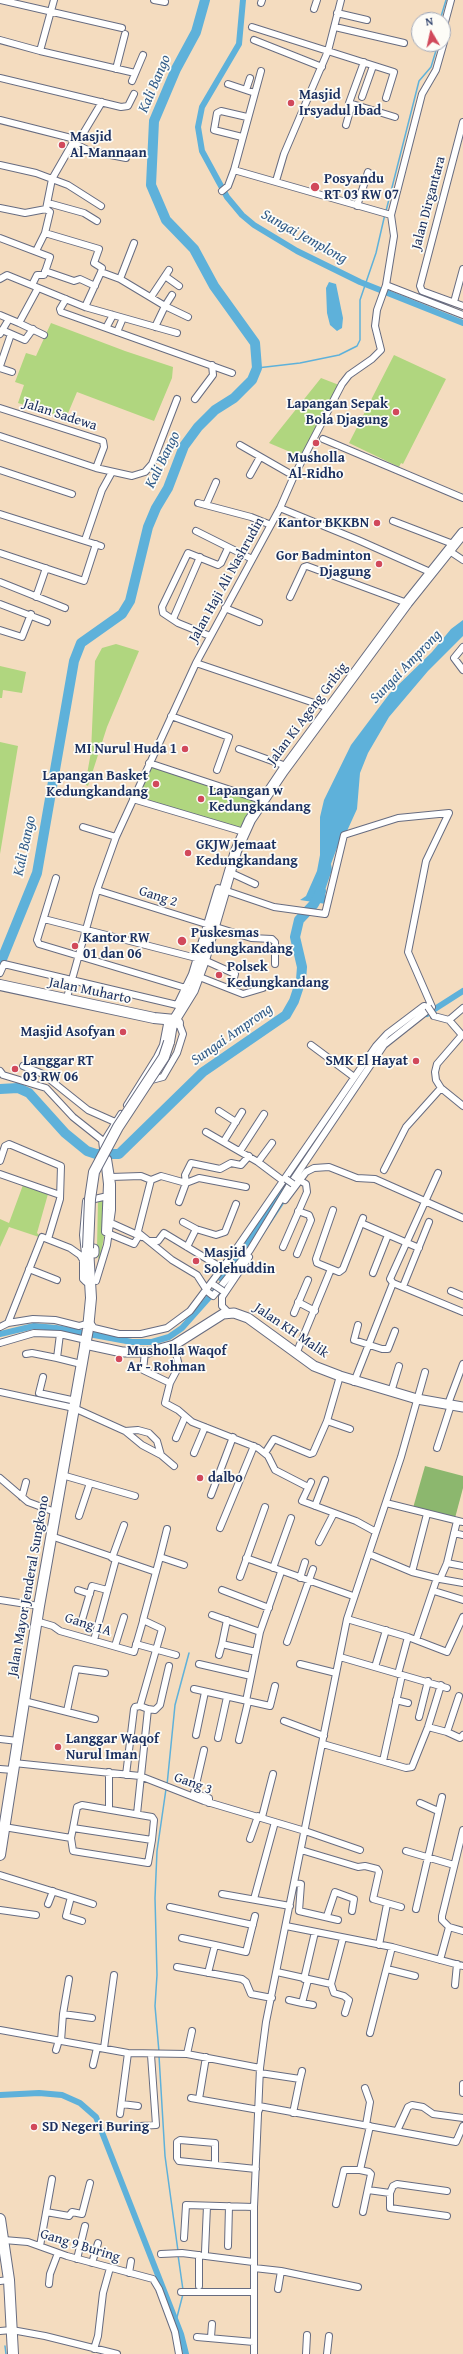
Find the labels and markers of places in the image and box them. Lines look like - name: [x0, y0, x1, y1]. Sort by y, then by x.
- place label: Masjid Irsyadul Ibad: [299, 87, 381, 120]
- marker: Masjid Irsyadul Ibad: [286, 98, 296, 108]
- place label: Masjid Al-Mannaan: [70, 129, 147, 162]
- marker: Masjid Al-Mannaan: [57, 140, 67, 150]
- place label: Posyandu RT 03 RW 07: [324, 171, 399, 204]
- marker: Posyandu RT 03 RW 07: [309, 181, 321, 193]
- place label: Lapangan Sepak Bola Djagung: [287, 396, 388, 428]
- marker: Lapangan Sepak Bola Djagung: [391, 407, 401, 417]
- marker: Musholla Al-Ridho: [311, 438, 321, 448]
- place label: Musholla Al-Ridho: [287, 450, 345, 482]
- place label: Kantor BKKBN: [278, 515, 369, 531]
- marker: Kantor BKKBN: [372, 518, 382, 528]
- place label: Gor Badminton Djagung: [276, 548, 371, 580]
- marker: Gor Badminton Djagung: [374, 559, 384, 569]
- place label: MI Nurul Huda 1: [75, 741, 177, 757]
- marker: MI Nurul Huda 1: [180, 744, 190, 754]
- place label: Lapangan Basket Kedungkandang: [43, 768, 148, 800]
- marker: Lapangan Basket Kedungkandang: [151, 779, 161, 789]
- place label: Lapangan w Kedungkandang: [209, 783, 311, 816]
- marker: Lapangan w Kedungkandang: [196, 794, 206, 804]
- place label: GKJW Jemaat Kedungkandang: [196, 837, 298, 870]
- marker: GKJW Jemaat Kedungkandang: [183, 848, 193, 858]
- place label: Puskesmas Kedungkandang: [191, 925, 293, 958]
- place label: Kantor RW 01 dan 06: [83, 930, 150, 962]
- marker: Puskesmas Kedungkandang: [176, 935, 188, 947]
- marker: Kantor RW 01 dan 06: [70, 941, 80, 951]
- place label: Polsek Kedungkandang: [227, 959, 329, 992]
- marker: Polsek Kedungkandang: [214, 970, 224, 980]
- place label: Masjid Asofyan: [20, 1024, 115, 1040]
- marker: Masjid Asofyan: [118, 1027, 128, 1037]
- place label: Langgar RT 03 RW 06: [23, 1053, 94, 1086]
- place label: SMK El Hayat: [325, 1053, 408, 1069]
- marker: SMK El Hayat: [411, 1056, 421, 1066]
- marker: Langgar RT 03 RW 06: [10, 1064, 20, 1074]
- place label: Masjid Solehuddin: [204, 1245, 275, 1278]
- marker: Masjid Solehuddin: [191, 1256, 201, 1266]
- place label: Musholla Waqof Ar - Rohman: [127, 1343, 226, 1376]
- marker: Musholla Waqof Ar - Rohman: [114, 1354, 124, 1364]
- place label: dalbo: [208, 1470, 243, 1486]
- marker: dalbo: [195, 1473, 205, 1483]
- place label: Langgar Waqof Nurul Iman: [66, 1731, 159, 1764]
- marker: Langgar Waqof Nurul Iman: [53, 1742, 63, 1752]
- place label: SD Negeri Buring: [42, 2119, 149, 2135]
- marker: SD Negeri Buring: [29, 2122, 39, 2132]

